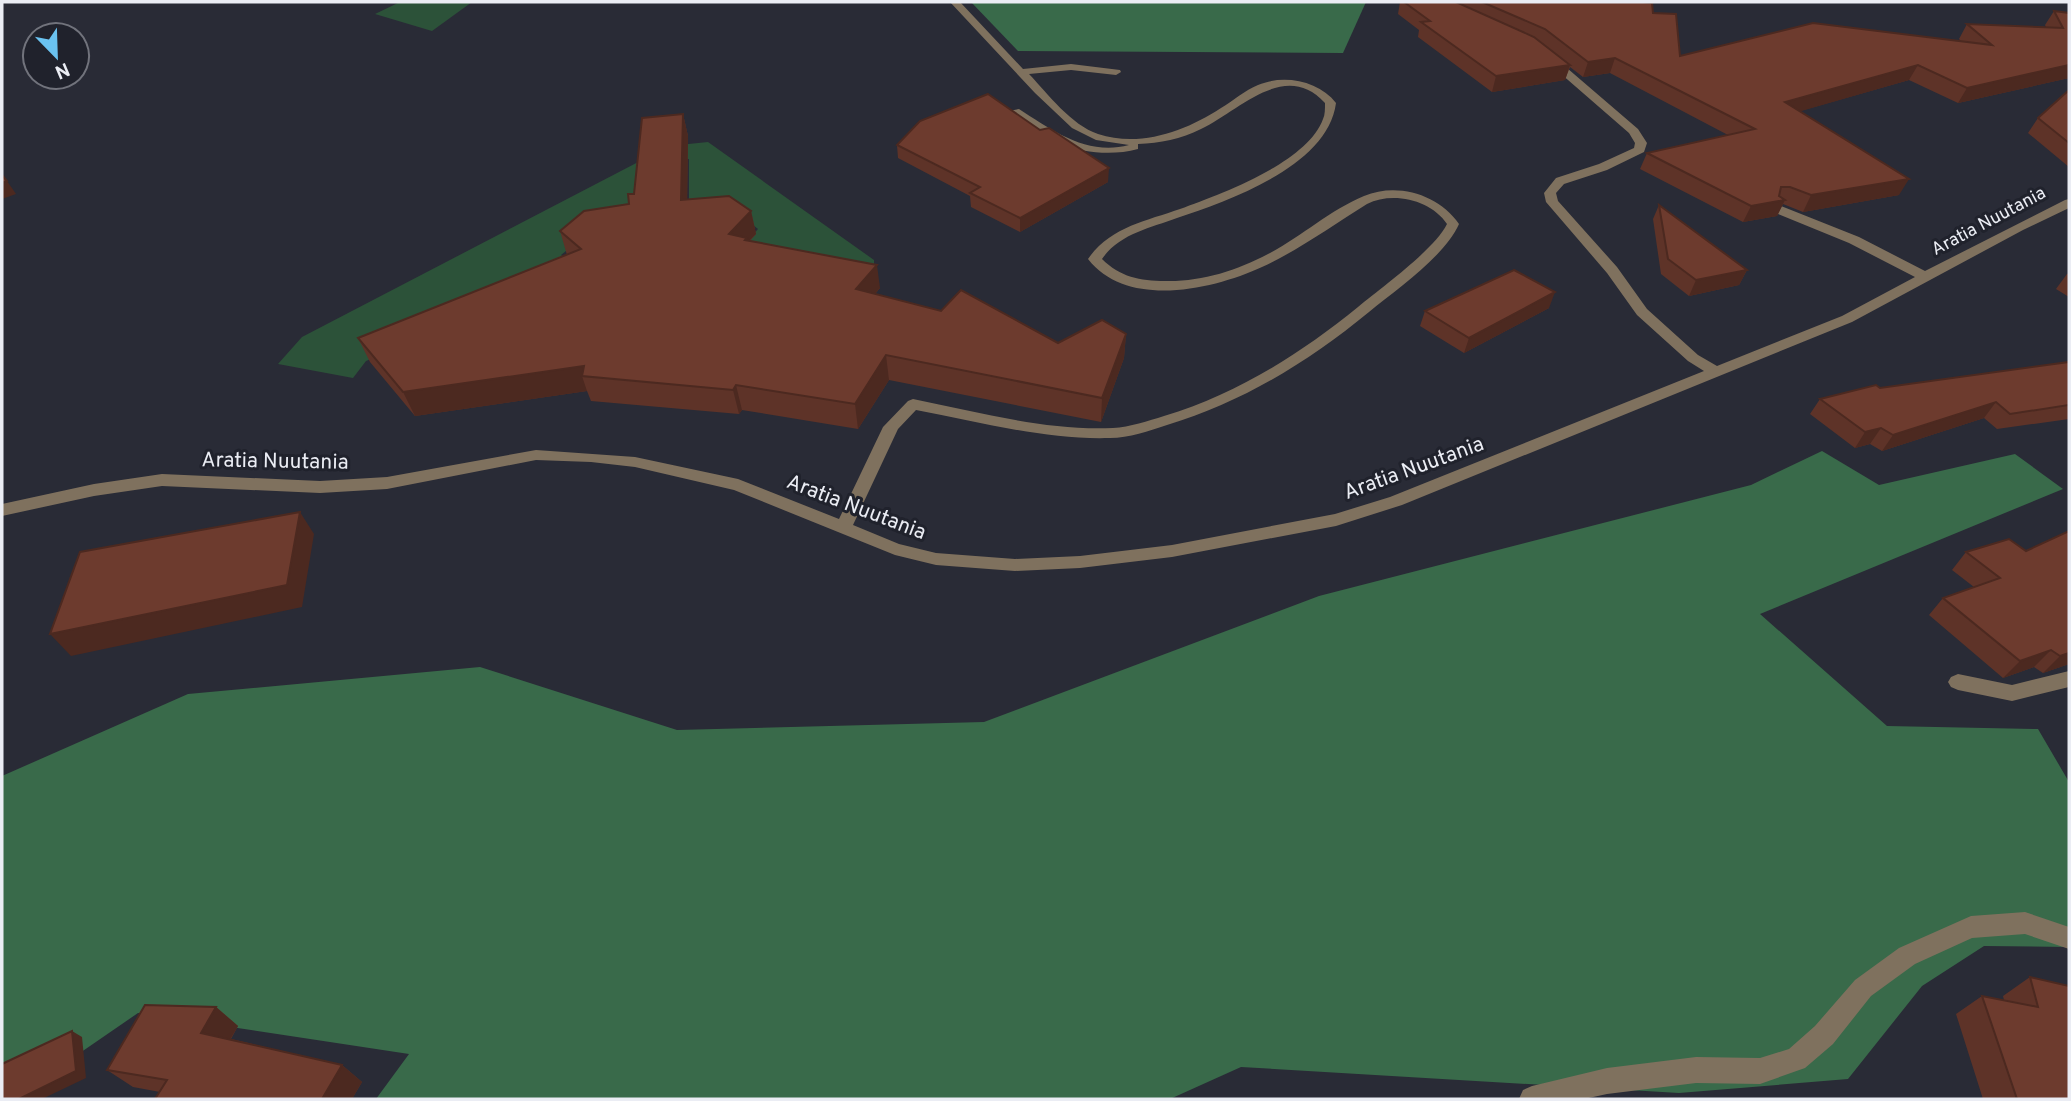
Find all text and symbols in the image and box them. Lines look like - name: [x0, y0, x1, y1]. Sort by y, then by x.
- north arrow: [21, 21, 91, 91]
- text: N: [51, 56, 73, 84]
- street label: Aratia Nuutania: [1928, 182, 2050, 262]
- street label: Aratia Nuutania: [1340, 431, 1488, 507]
- street label: Aratia Nuutania: [201, 447, 349, 477]
- street label: Aratia Nuutania: [782, 469, 930, 547]

